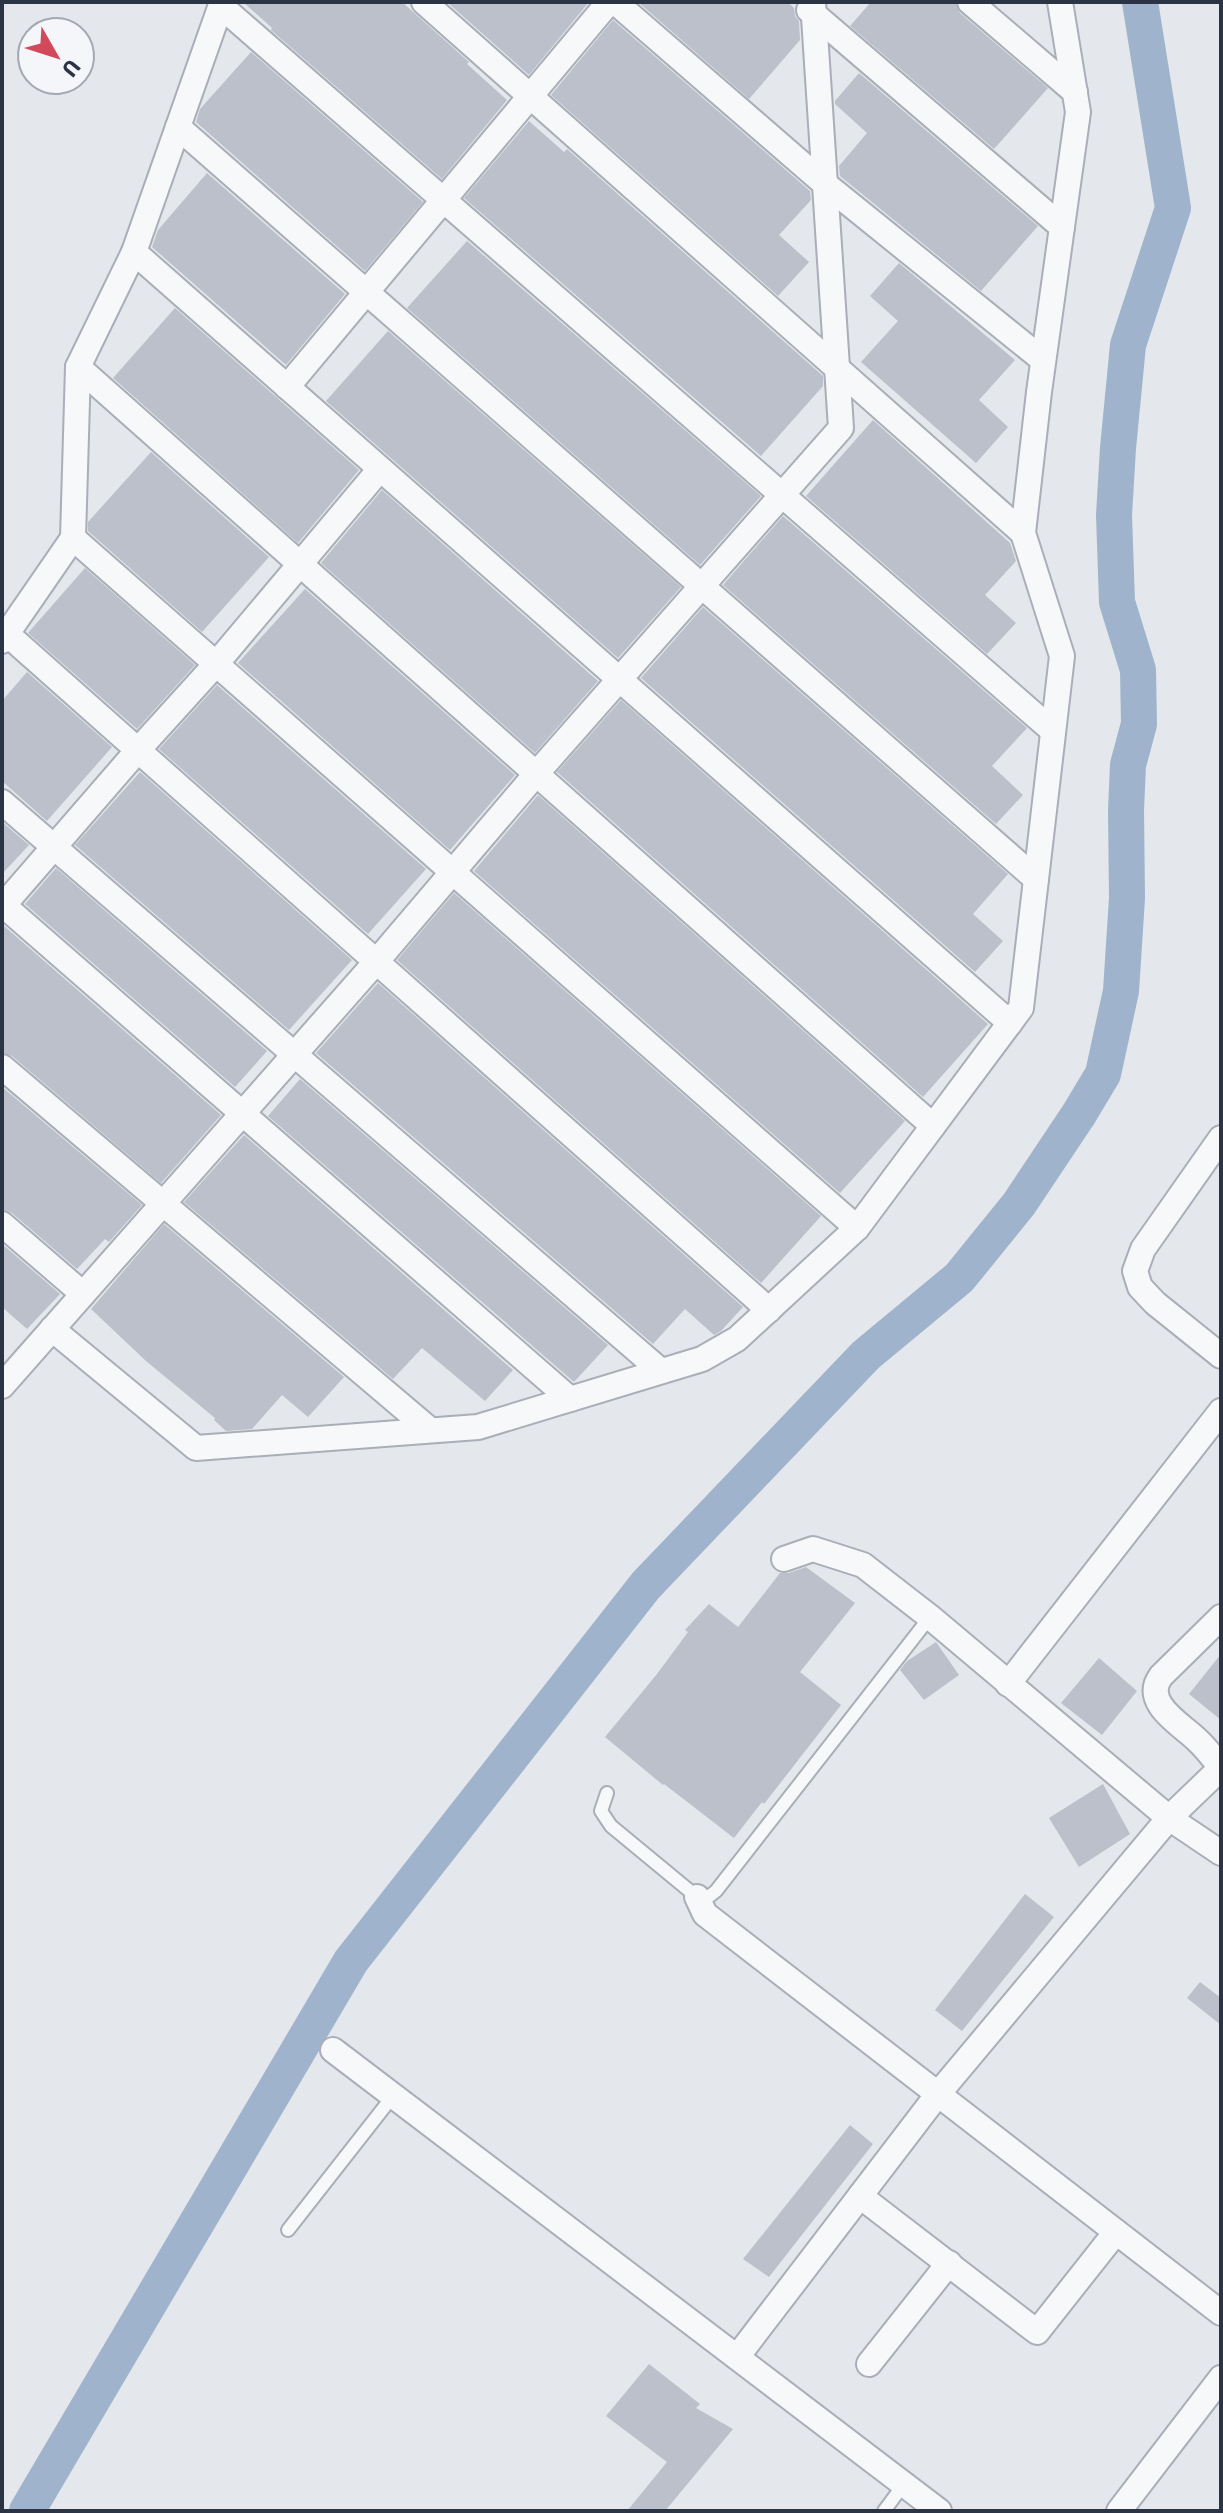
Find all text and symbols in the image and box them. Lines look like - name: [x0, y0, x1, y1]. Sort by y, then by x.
- north arrow: [16, 16, 96, 96]
- text: U: [56, 54, 86, 83]

